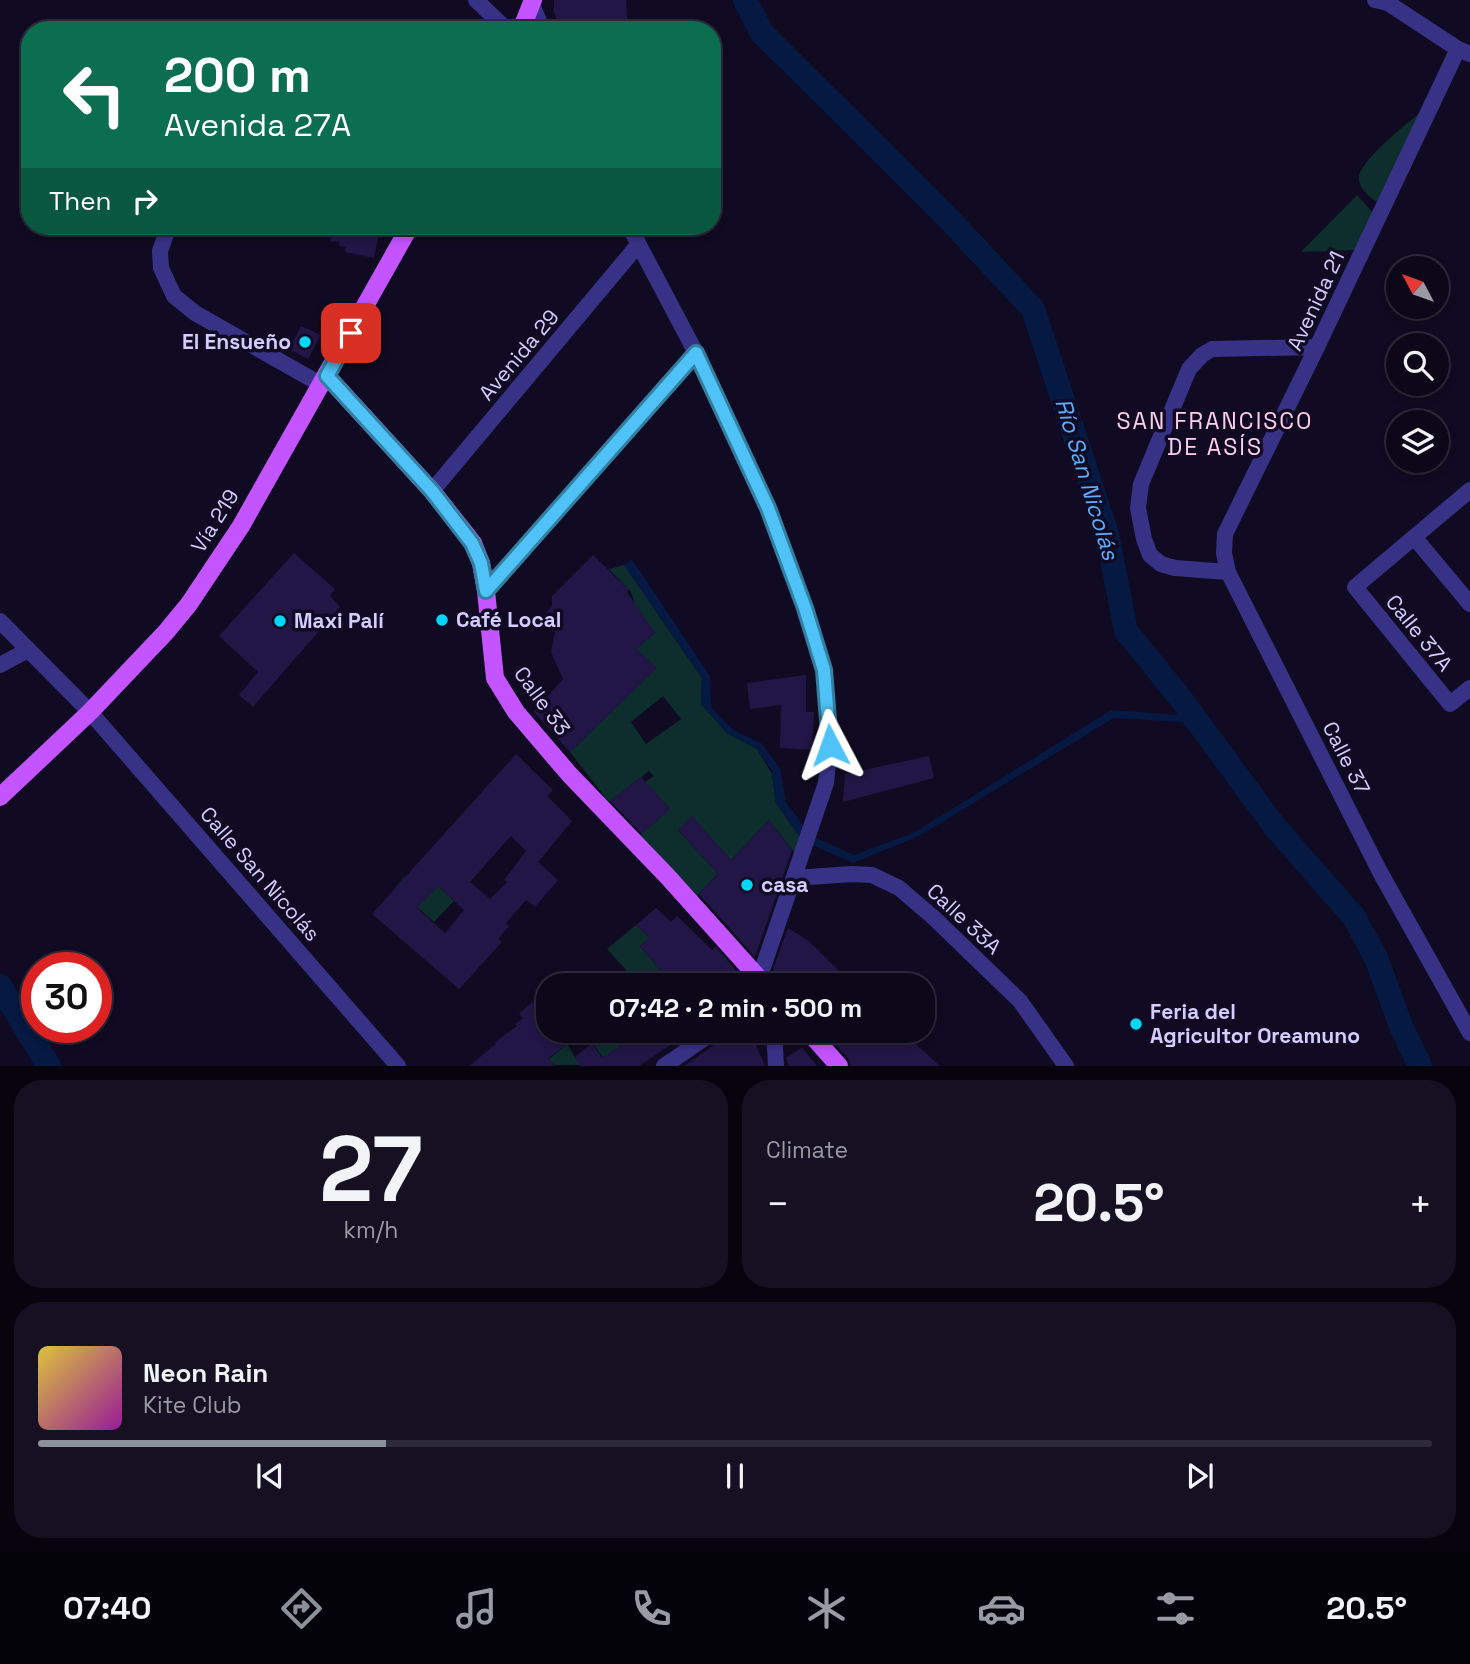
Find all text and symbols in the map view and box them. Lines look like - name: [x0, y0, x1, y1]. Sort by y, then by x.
- text: 200 m: [164, 44, 311, 106]
- icon: left: [49, 49, 140, 140]
- text: Avenida 27A: [164, 105, 351, 145]
- icon: right: [126, 182, 164, 220]
- text: Then: [49, 184, 112, 218]
- street label: Avenida 21: [1281, 247, 1350, 355]
- north arrow: [1386, 256, 1449, 318]
- map controls: [1386, 256, 1449, 473]
- pin: [321, 303, 381, 363]
- street label: Avenida 29: [473, 304, 565, 406]
- icon: arrive: [332, 314, 370, 352]
- place label: El Ensueño: [182, 328, 291, 355]
- button: search: [1386, 333, 1449, 396]
- marker: El Ensueño: [297, 334, 313, 350]
- water label: Río San Nicolás: [1048, 395, 1126, 564]
- district label: SAN FRANCISCO DE ASÍS: [1116, 406, 1314, 462]
- button: layers: [1386, 410, 1449, 473]
- street label: Vía 219: [185, 484, 245, 558]
- street label: Calle 37A: [1380, 589, 1459, 677]
- place label: Café Local: [456, 606, 561, 633]
- place label: Maxi Palí: [294, 607, 384, 634]
- marker: Café Local: [434, 612, 450, 628]
- marker: Maxi Palí: [272, 613, 288, 629]
- street label: Calle 33: [508, 661, 577, 741]
- position arrow: [793, 708, 867, 782]
- street label: Calle 37: [1317, 717, 1376, 799]
- street label: Calle San Nicolás: [195, 801, 326, 947]
- place label: casa: [761, 871, 808, 898]
- marker: casa: [739, 877, 755, 893]
- street label: Calle 33A: [921, 877, 1007, 960]
- speed limit sign: 30: [21, 952, 112, 1043]
- text: 07:42 · 2 min · 500 m: [609, 991, 862, 1025]
- place label: Feria del Agricultor Oreamuno: [1150, 998, 1360, 1049]
- marker: Feria del Agricultor Oreamuno: [1128, 1016, 1144, 1032]
- text: 27: [319, 1111, 423, 1228]
- text: Climate: [766, 1135, 848, 1165]
- text: 20.5°: [1033, 1170, 1165, 1236]
- text: −: [766, 1180, 790, 1228]
- text: +: [1408, 1180, 1432, 1228]
- text: km/h: [344, 1215, 398, 1245]
- text: Neon Rain: [143, 1356, 268, 1390]
- text: Kite Club: [143, 1390, 242, 1420]
- icon: previous: [251, 1457, 289, 1495]
- icon: pause: [716, 1457, 754, 1495]
- icon: next: [1181, 1457, 1219, 1495]
- icon: directions: [277, 1584, 326, 1633]
- icon: music: [452, 1584, 501, 1633]
- icon: phone: [627, 1584, 676, 1633]
- icon: climate: [802, 1584, 851, 1633]
- icon: car: [977, 1584, 1026, 1633]
- icon: filters: [1151, 1584, 1200, 1633]
- text: 07:40: [63, 1588, 151, 1628]
- text: 20.5°: [1326, 1588, 1407, 1628]

